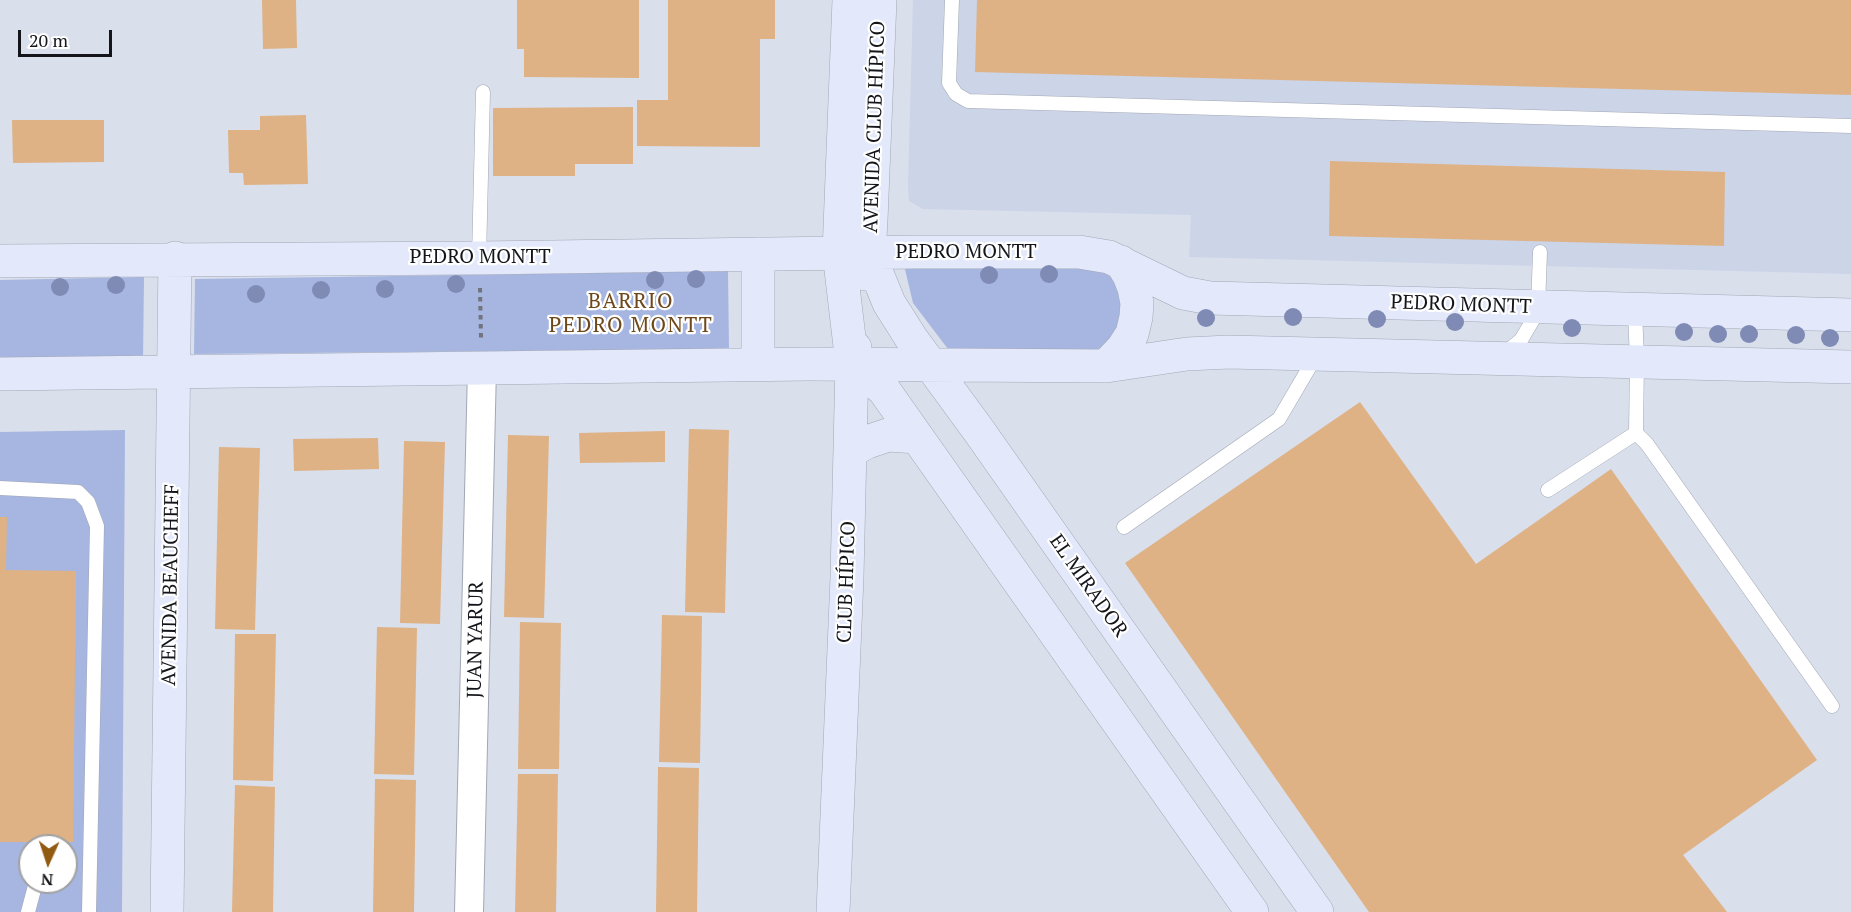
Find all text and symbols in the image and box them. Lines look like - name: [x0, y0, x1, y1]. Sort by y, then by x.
- scale bar: [21, 18, 116, 56]
- street label: AVENIDA CLUB HÍPICO: [859, 20, 891, 234]
- text: 20 m: [29, 28, 68, 52]
- street label: PEDRO MONTT: [895, 240, 1037, 264]
- street label: PEDRO MONTT: [409, 245, 551, 269]
- district label: BARRIO PEDRO MONTT: [549, 289, 713, 339]
- street label: PEDRO MONTT: [1390, 291, 1532, 319]
- street label: AVENIDA BEAUCHEFF: [157, 484, 185, 686]
- street label: CLUB HÍPICO: [833, 521, 861, 643]
- street label: EL MIRADOR: [1044, 530, 1132, 642]
- street label: JUAN YARUR: [463, 581, 489, 699]
- north arrow: [18, 834, 78, 894]
- text: N: [41, 869, 54, 891]

